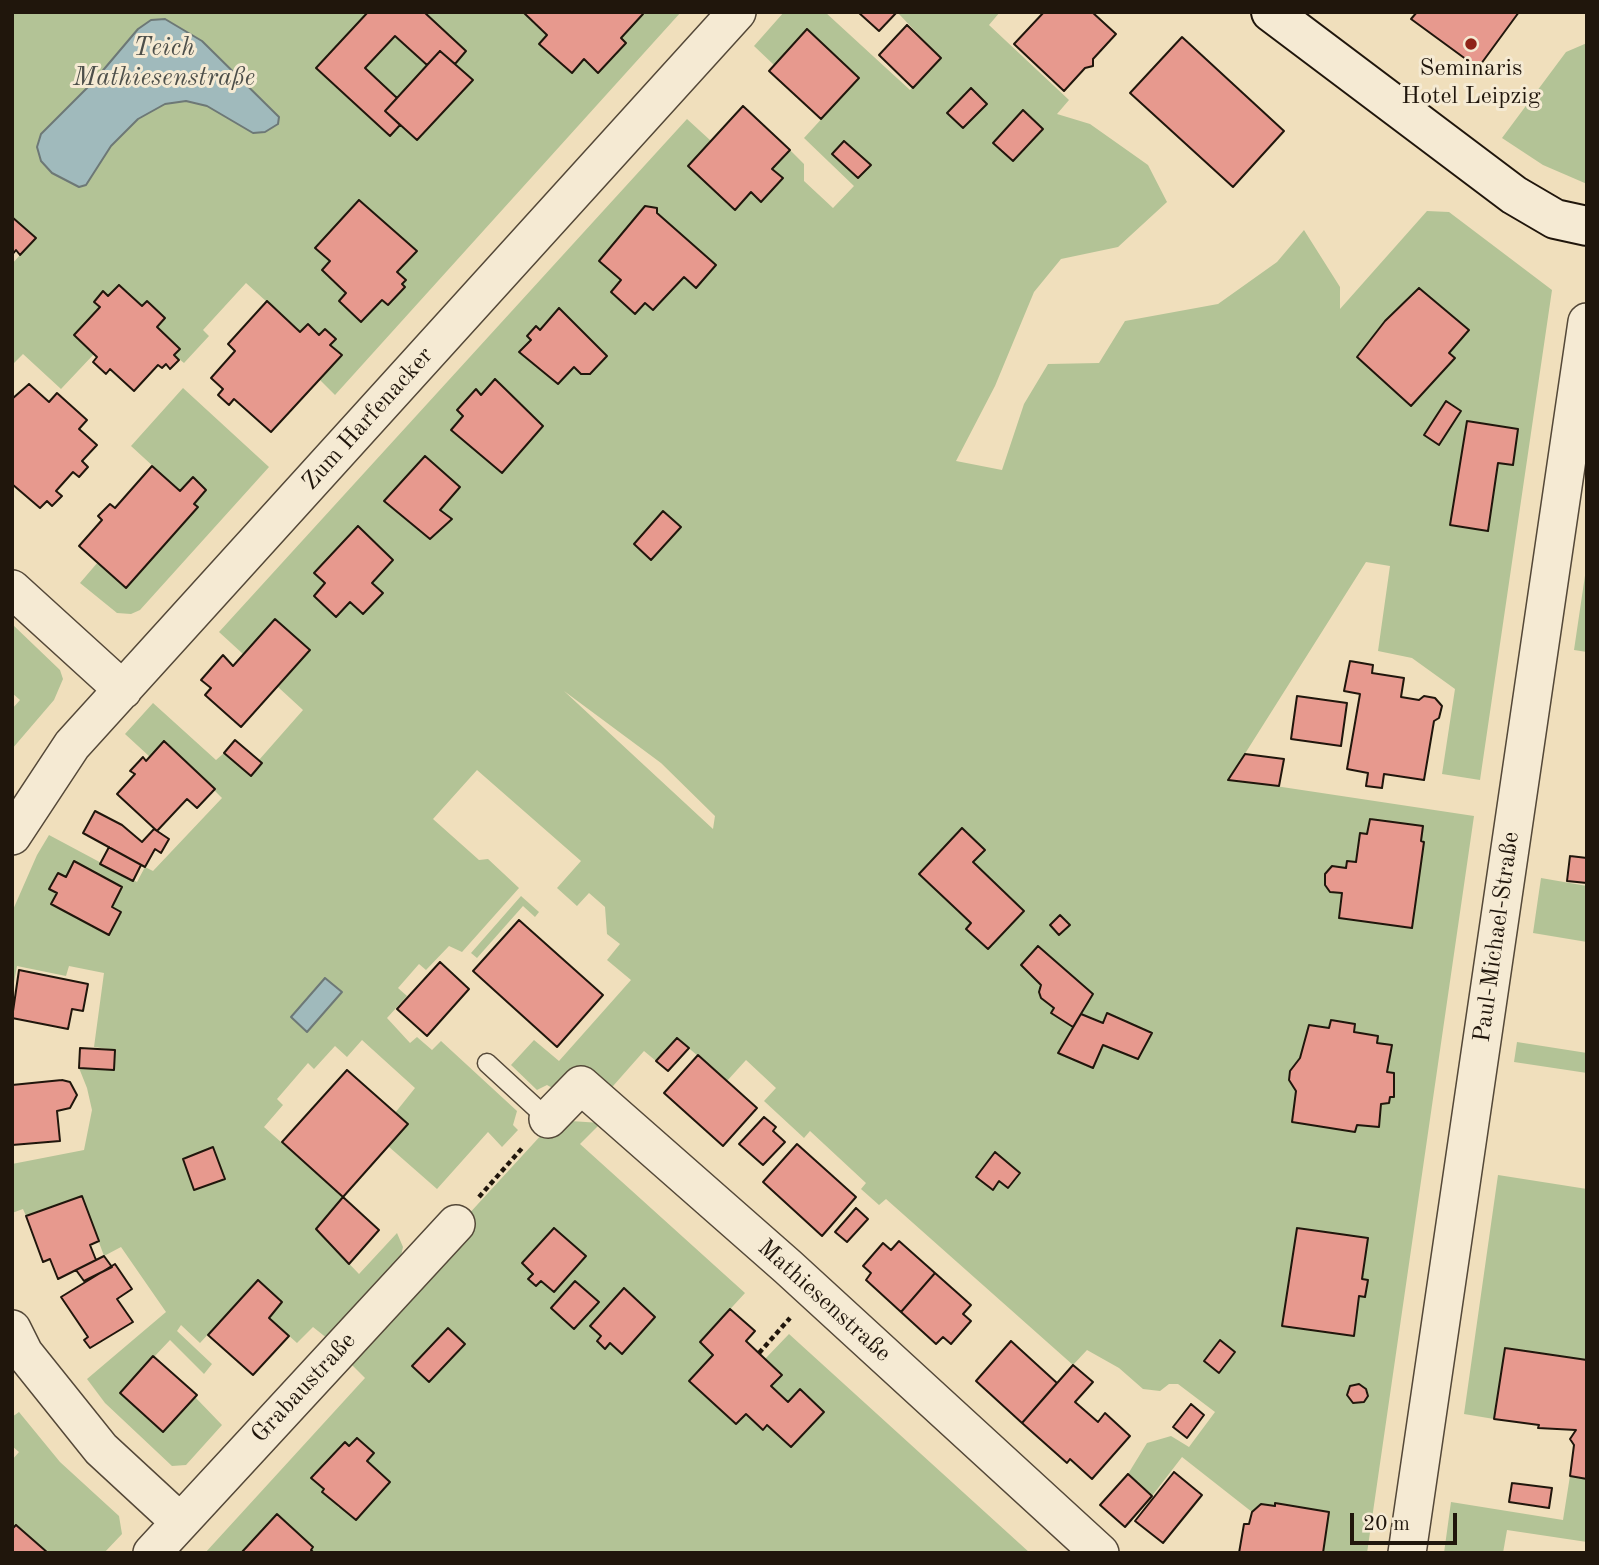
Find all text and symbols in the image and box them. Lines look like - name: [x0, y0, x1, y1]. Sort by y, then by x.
- water label: Teich Mathiesenstraße: [73, 32, 255, 94]
- marker: Seminaris Hotel Leipzig: [1463, 36, 1479, 52]
- place label: Seminaris Hotel Leipzig: [1401, 55, 1541, 111]
- street label: Zum Harfenacker: [296, 342, 440, 496]
- street label: Paul-Michael-Straße: [1468, 830, 1526, 1044]
- street label: Mathiesenstraße: [751, 1234, 897, 1368]
- street label: Grabaustraße: [246, 1327, 362, 1449]
- scale bar: [1354, 1498, 1461, 1542]
- text: 20 m: [1363, 1514, 1410, 1535]

